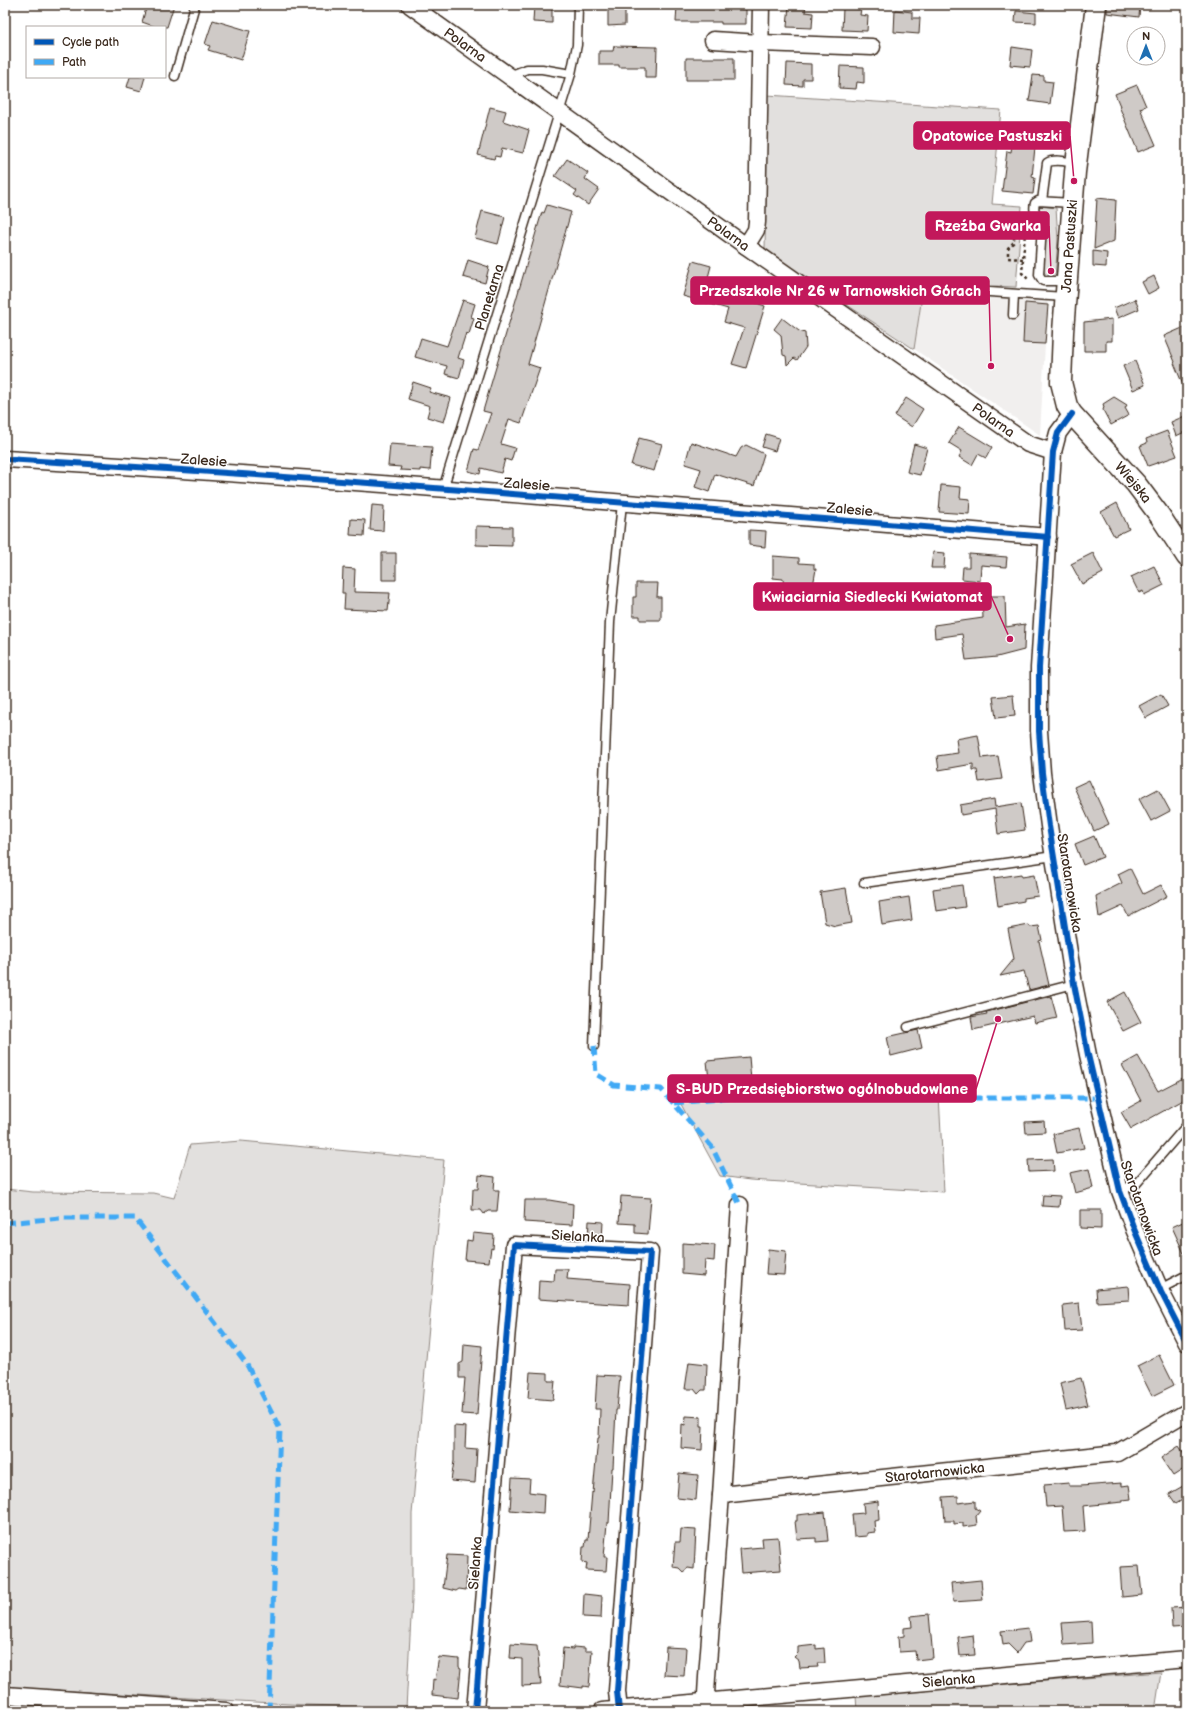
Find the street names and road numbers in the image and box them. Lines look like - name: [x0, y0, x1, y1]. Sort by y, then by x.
- street label: Polarna: [440, 24, 490, 66]
- street label: Jana Pastuszki: [1058, 199, 1081, 293]
- street label: Polarna: [704, 213, 753, 255]
- street label: Planetarna: [471, 262, 508, 332]
- street label: Polarna: [969, 399, 1018, 441]
- street label: Zalesie: [179, 450, 228, 471]
- street label: Wiejska: [1111, 459, 1155, 507]
- street label: Zalesie: [502, 474, 551, 495]
- street label: Zalesie: [825, 499, 874, 520]
- street label: Starotarnowicka: [1053, 832, 1086, 934]
- street label: Starotarnowicka: [1116, 1158, 1167, 1258]
- street label: Sielanka: [551, 1227, 605, 1246]
- street label: Starotarnowicka: [884, 1459, 986, 1487]
- street label: Sielanka: [465, 1536, 486, 1590]
- street label: Sielanka: [921, 1670, 976, 1692]

